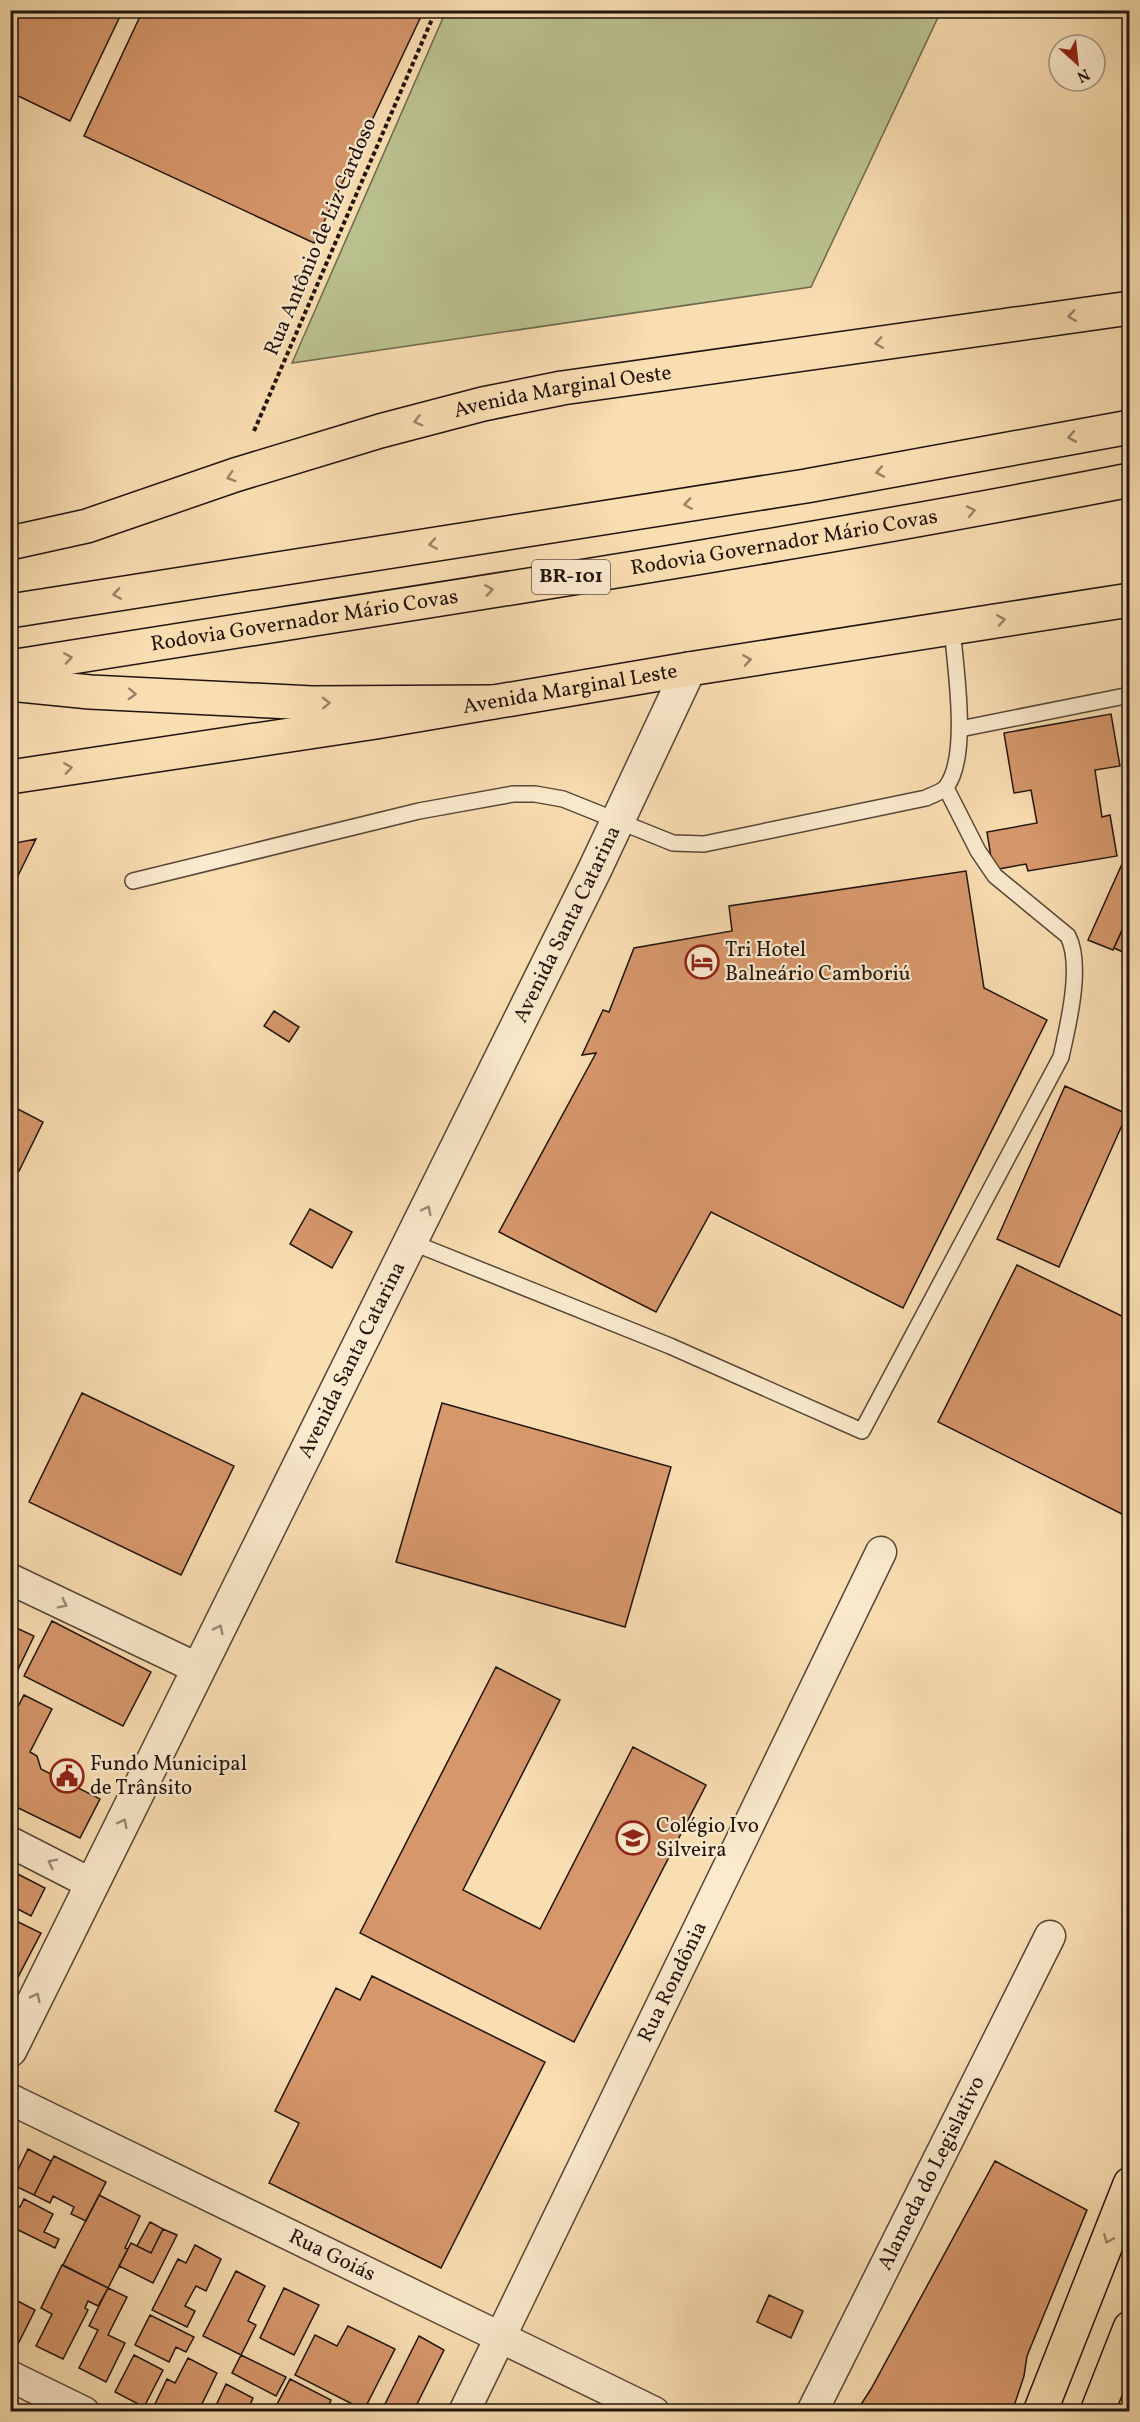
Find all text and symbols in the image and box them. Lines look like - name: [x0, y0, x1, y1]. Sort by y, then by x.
- north arrow: [1047, 33, 1107, 93]
- text: N: [1072, 62, 1093, 87]
- street label: Rua Antônio de Liz Cardoso: [258, 114, 384, 360]
- one-way arrow: [1067, 309, 1076, 321]
- one-way arrow: [874, 337, 883, 349]
- street label: Avenida Marginal Oeste: [451, 358, 673, 426]
- one-way arrow: [413, 414, 423, 427]
- one-way arrow: [1067, 430, 1077, 443]
- one-way arrow: [875, 465, 885, 478]
- one-way arrow: [226, 469, 237, 482]
- one-way arrow: [683, 498, 692, 510]
- street label: Rodovia Governador Mário Covas: [628, 502, 940, 583]
- one-way arrow: [966, 505, 976, 518]
- one-way arrow: [428, 538, 438, 550]
- road number: BR-101: [532, 560, 610, 594]
- street label: Rodovia Governador Mário Covas: [149, 582, 460, 659]
- one-way arrow: [484, 585, 494, 597]
- one-way arrow: [113, 587, 122, 599]
- one-way arrow: [997, 614, 1006, 626]
- one-way arrow: [64, 652, 73, 664]
- one-way arrow: [742, 654, 751, 666]
- street label: Avenida Marginal Leste: [461, 657, 680, 722]
- one-way arrow: [127, 688, 136, 701]
- one-way arrow: [322, 697, 331, 709]
- one-way arrow: [63, 762, 73, 775]
- street label: Avenida Santa Catarina: [506, 821, 628, 1028]
- place label: Tri Hotel Balneário Camboriú: [725, 936, 911, 989]
- hotel icon: Tri Hotel Balneário Camboriú: [684, 944, 720, 980]
- one-way arrow: [419, 1205, 431, 1216]
- street label: Avenida Santa Catarina: [291, 1257, 413, 1463]
- one-way arrow: [57, 1597, 68, 1608]
- one-way arrow: [211, 1624, 223, 1635]
- place label: Fundo Municipal de Trânsito: [90, 1750, 247, 1803]
- public building icon: Fundo Municipal de Trânsito: [49, 1758, 85, 1794]
- place label: Colégio Ivo Silveira: [656, 1812, 759, 1865]
- one-way arrow: [116, 1818, 127, 1829]
- school or university icon: Colégio Ivo Silveira: [615, 1820, 651, 1856]
- one-way arrow: [47, 1859, 58, 1870]
- street label: Rua Rondônia: [631, 1917, 714, 2047]
- one-way arrow: [29, 1993, 41, 2004]
- street label: Alameda do Legislativo: [871, 2071, 992, 2275]
- street label: Rua Goiás: [284, 2222, 380, 2289]
- one-way arrow: [1103, 2232, 1115, 2243]

